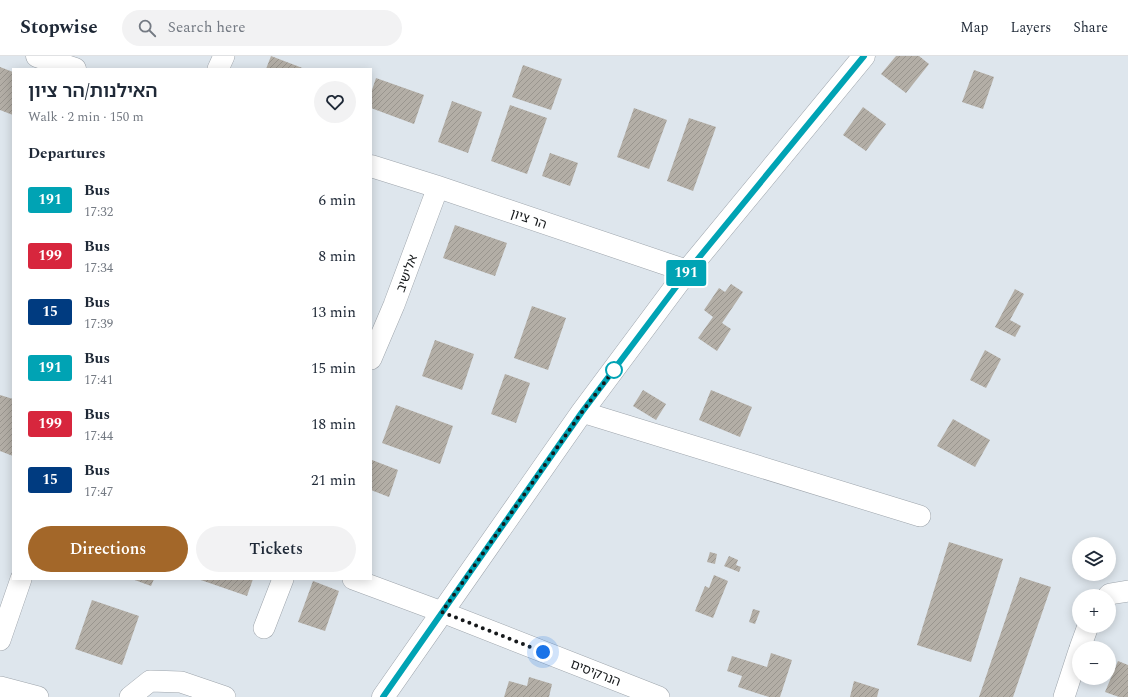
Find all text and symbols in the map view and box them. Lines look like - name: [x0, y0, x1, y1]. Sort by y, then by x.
- search box: [122, 10, 402, 46]
- text: Stopwise: [20, 13, 98, 42]
- text: Search here: [168, 16, 245, 39]
- icon: search: [136, 17, 158, 39]
- text: Map: [960, 17, 989, 38]
- text: Layers: [1011, 17, 1051, 38]
- text: Share: [1073, 17, 1108, 38]
- text: האילנות/הר ציון: [28, 77, 158, 106]
- button: heart: [314, 81, 356, 123]
- text: Walk · 2 min · 150 m: [28, 107, 144, 127]
- text: Departures: [28, 142, 106, 165]
- text: Bus: [84, 179, 110, 202]
- text: 191: [38, 189, 62, 210]
- text: 6 min: [318, 189, 356, 212]
- text: 17:32: [84, 202, 113, 222]
- street label: הר ציון: [508, 203, 550, 234]
- text: Bus: [84, 235, 110, 258]
- text: 199: [38, 245, 62, 266]
- text: 8 min: [318, 245, 356, 268]
- street label: אלישיב: [391, 252, 423, 295]
- text: 17:34: [84, 258, 113, 278]
- line badge: 191: [663, 260, 709, 286]
- text: 191: [674, 262, 698, 283]
- text: Bus: [84, 291, 110, 314]
- text: 15: [42, 301, 58, 322]
- text: 13 min: [311, 301, 356, 324]
- text: 17:39: [84, 314, 113, 334]
- text: Bus: [84, 347, 110, 370]
- text: 191: [38, 357, 62, 378]
- text: 15 min: [311, 357, 356, 380]
- unlabelled marker: [605, 361, 623, 379]
- text: 17:41: [84, 370, 113, 390]
- text: Bus: [84, 403, 110, 426]
- text: 199: [38, 413, 62, 434]
- text: 18 min: [311, 413, 356, 436]
- text: 17:44: [84, 426, 113, 446]
- text: Bus: [84, 459, 110, 482]
- text: 15: [42, 469, 58, 490]
- text: 21 min: [311, 469, 356, 492]
- text: 17:47: [84, 482, 113, 502]
- button: Directions: [28, 526, 188, 572]
- button: Tickets: [196, 526, 356, 572]
- map controls: [1072, 537, 1116, 685]
- button: layers: [1072, 537, 1116, 581]
- button: +: [1072, 589, 1116, 633]
- button: −: [1072, 641, 1116, 685]
- your location: [533, 642, 553, 662]
- street label: הנרקיסים: [568, 654, 624, 692]

